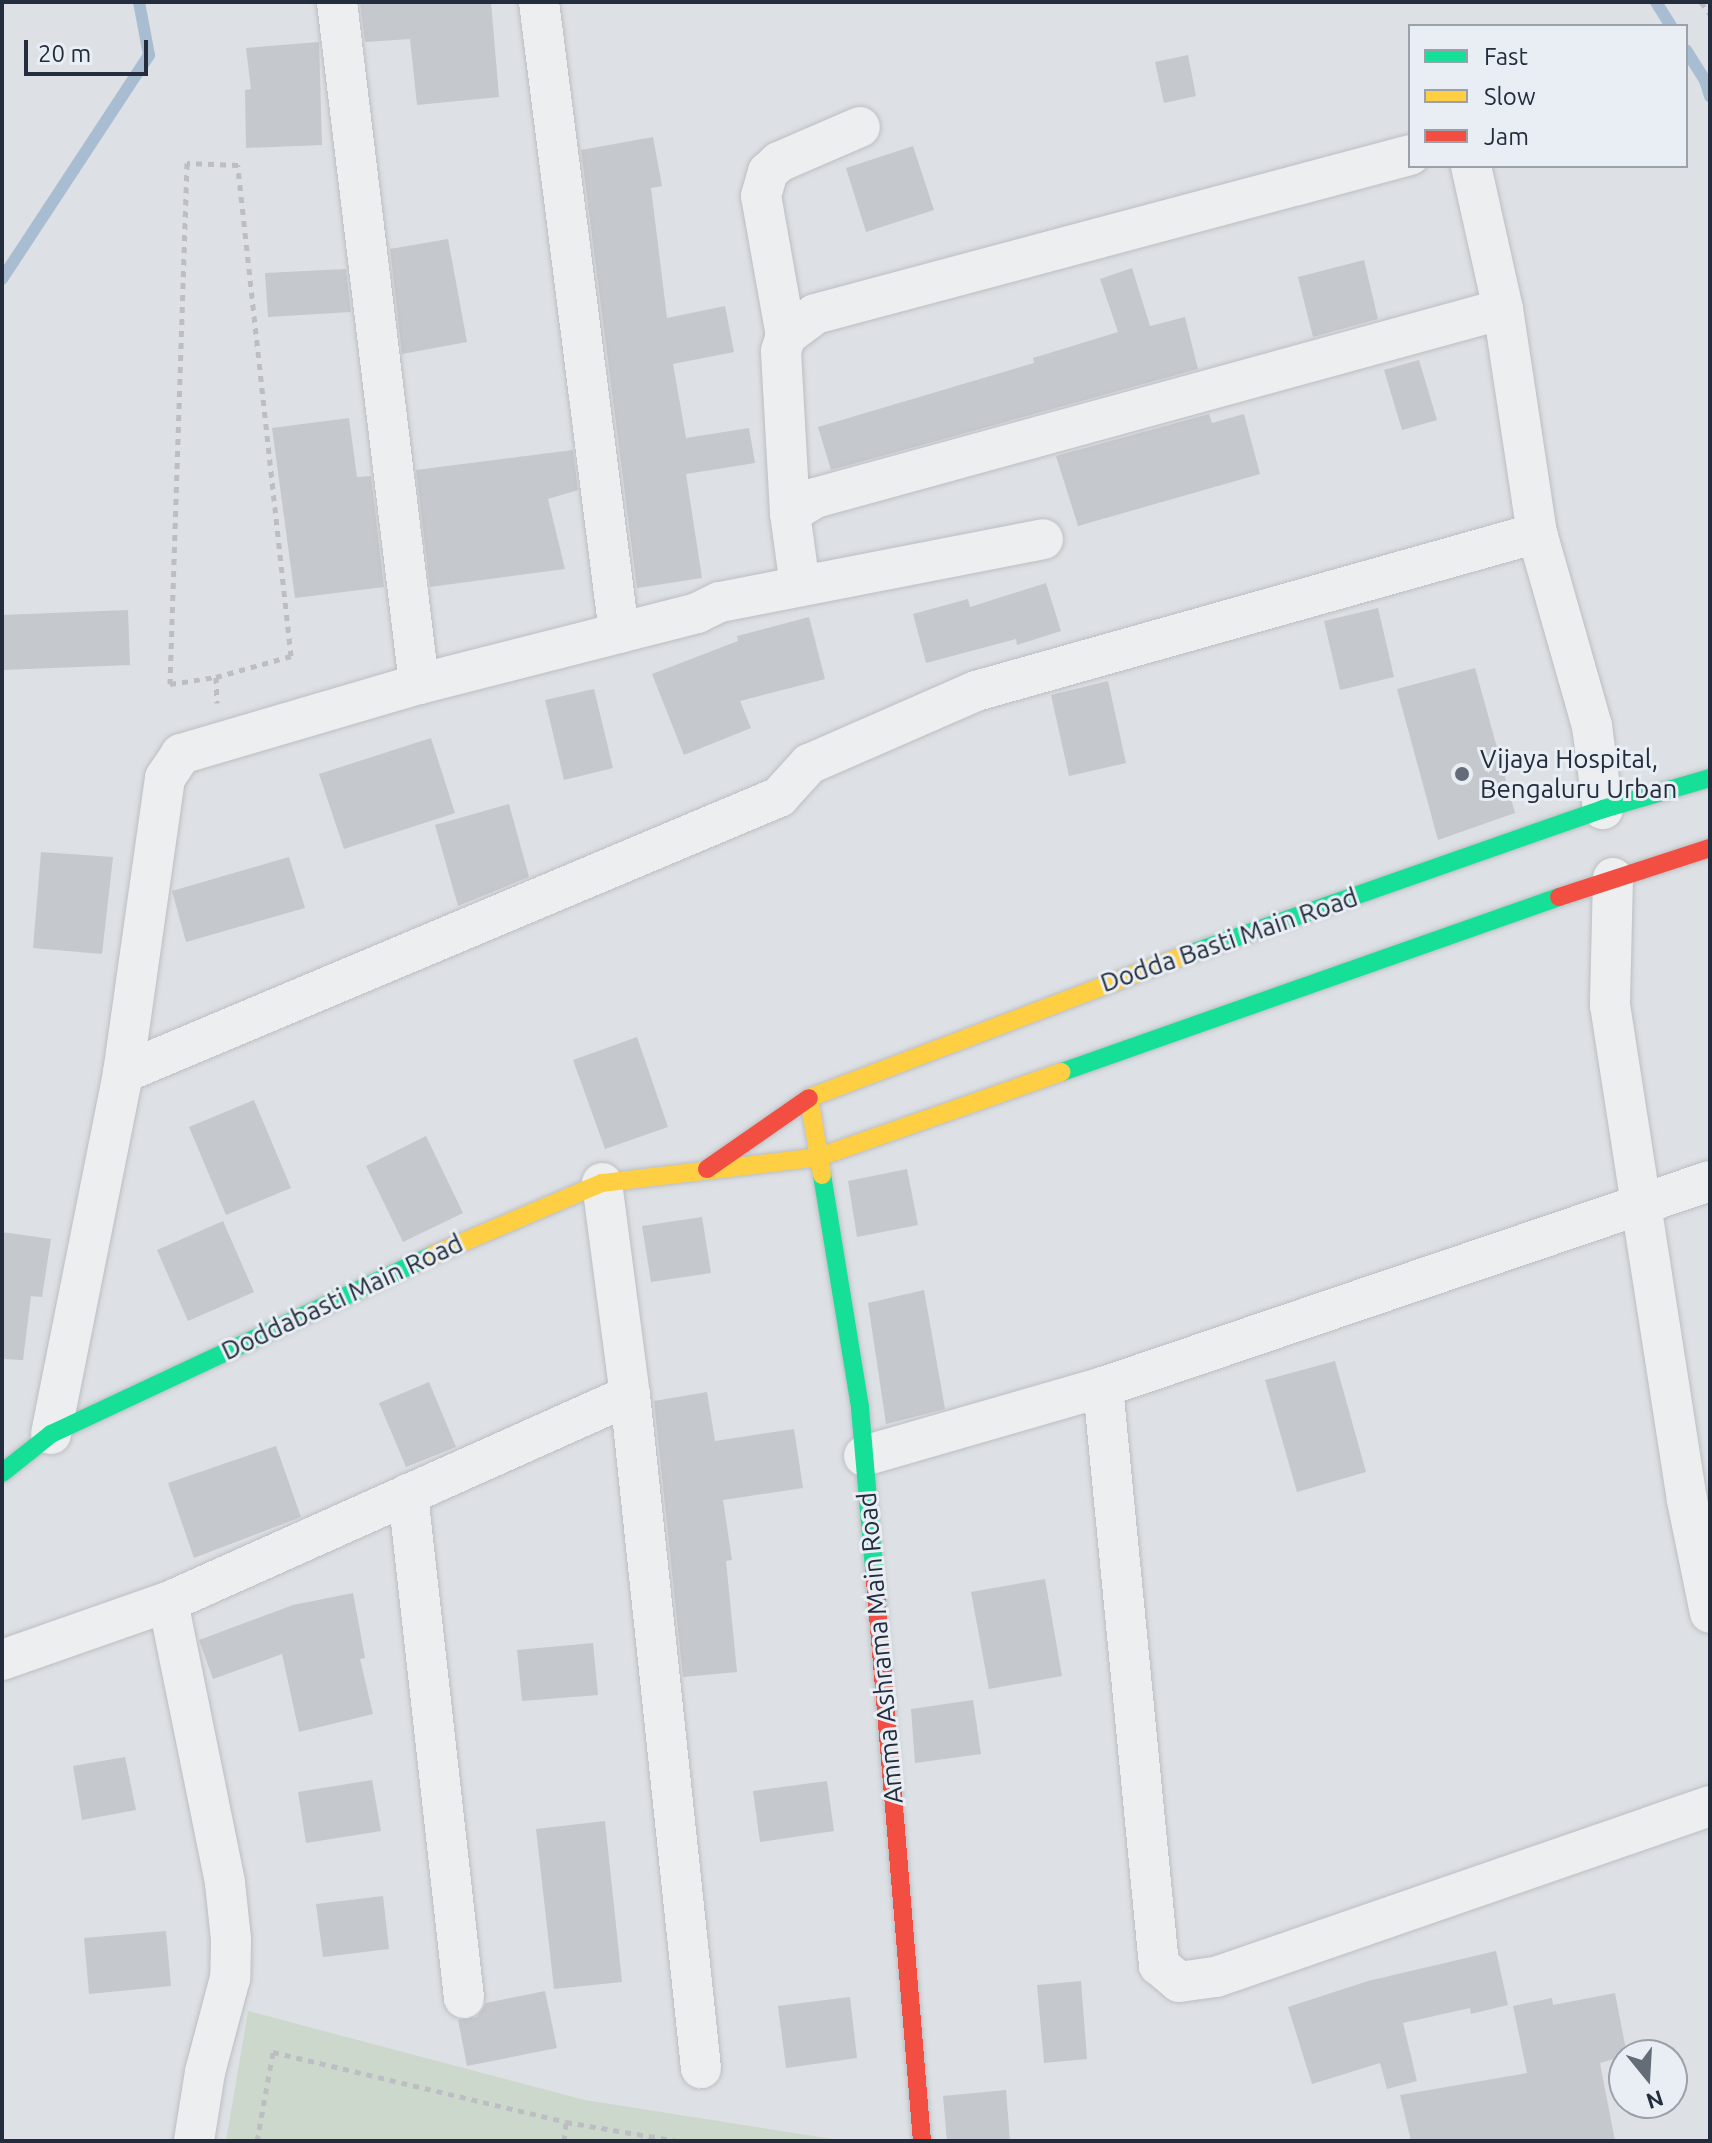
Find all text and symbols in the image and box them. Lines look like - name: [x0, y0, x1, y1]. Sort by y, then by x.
- scale bar: [28, 24, 152, 74]
- legend: [1408, 24, 1688, 168]
- text: 20 m: [38, 40, 91, 67]
- text: Fast: [1484, 43, 1528, 70]
- text: Slow: [1484, 83, 1536, 110]
- text: Jam: [1484, 123, 1529, 150]
- place label: Vijaya Hospital, Bengaluru Urban: [1480, 743, 1677, 804]
- marker: Vijaya Hospital, Bengaluru Urban: [1451, 763, 1473, 785]
- street label: Dodda Basti Main Road: [1096, 881, 1362, 999]
- street label: Doddabasti Main Road: [216, 1227, 468, 1367]
- street label: Amma Ashrama Main Road: [851, 1491, 909, 1805]
- north arrow: [1608, 2039, 1688, 2119]
- text: N: [1643, 2086, 1667, 2115]

